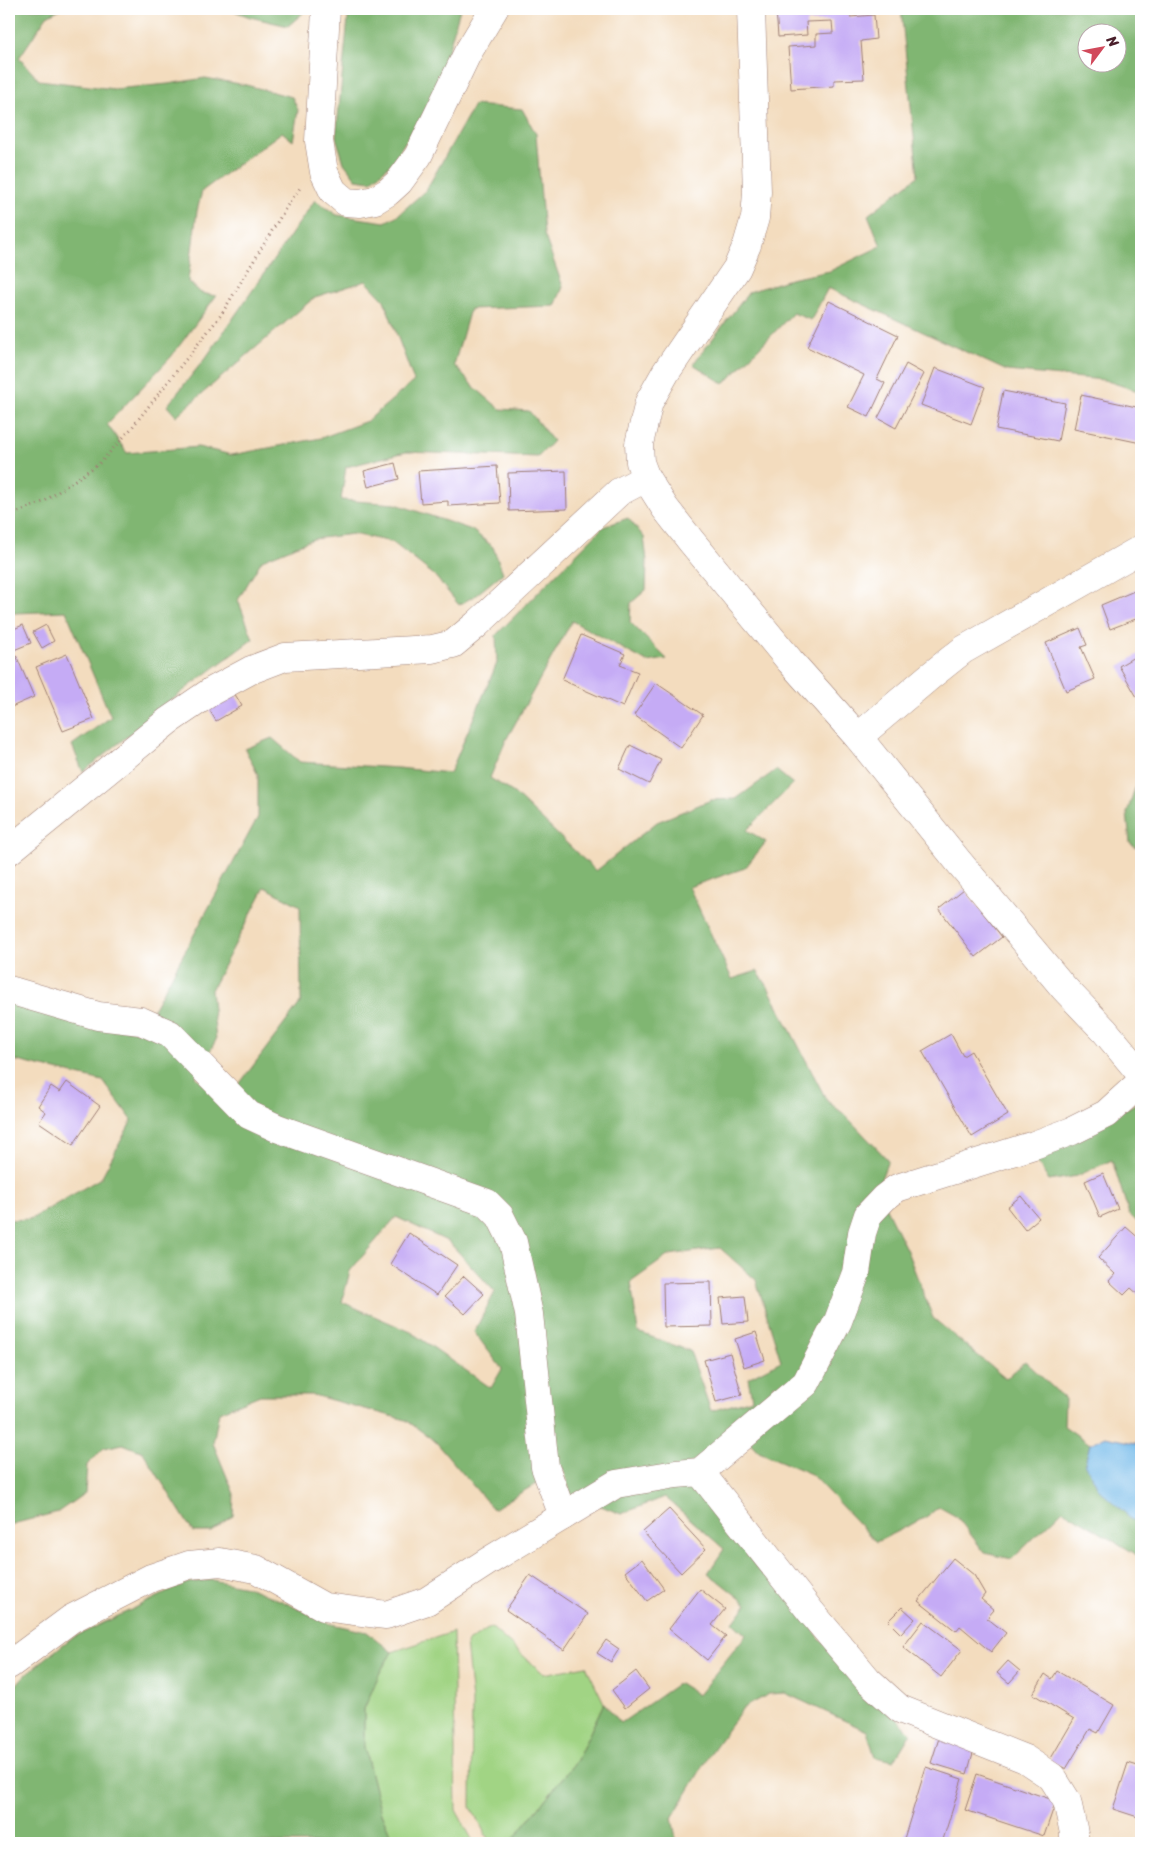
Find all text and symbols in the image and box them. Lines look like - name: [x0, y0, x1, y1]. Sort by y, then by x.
- north arrow: [1078, 22, 1128, 72]
- text: N: [1099, 30, 1126, 52]

